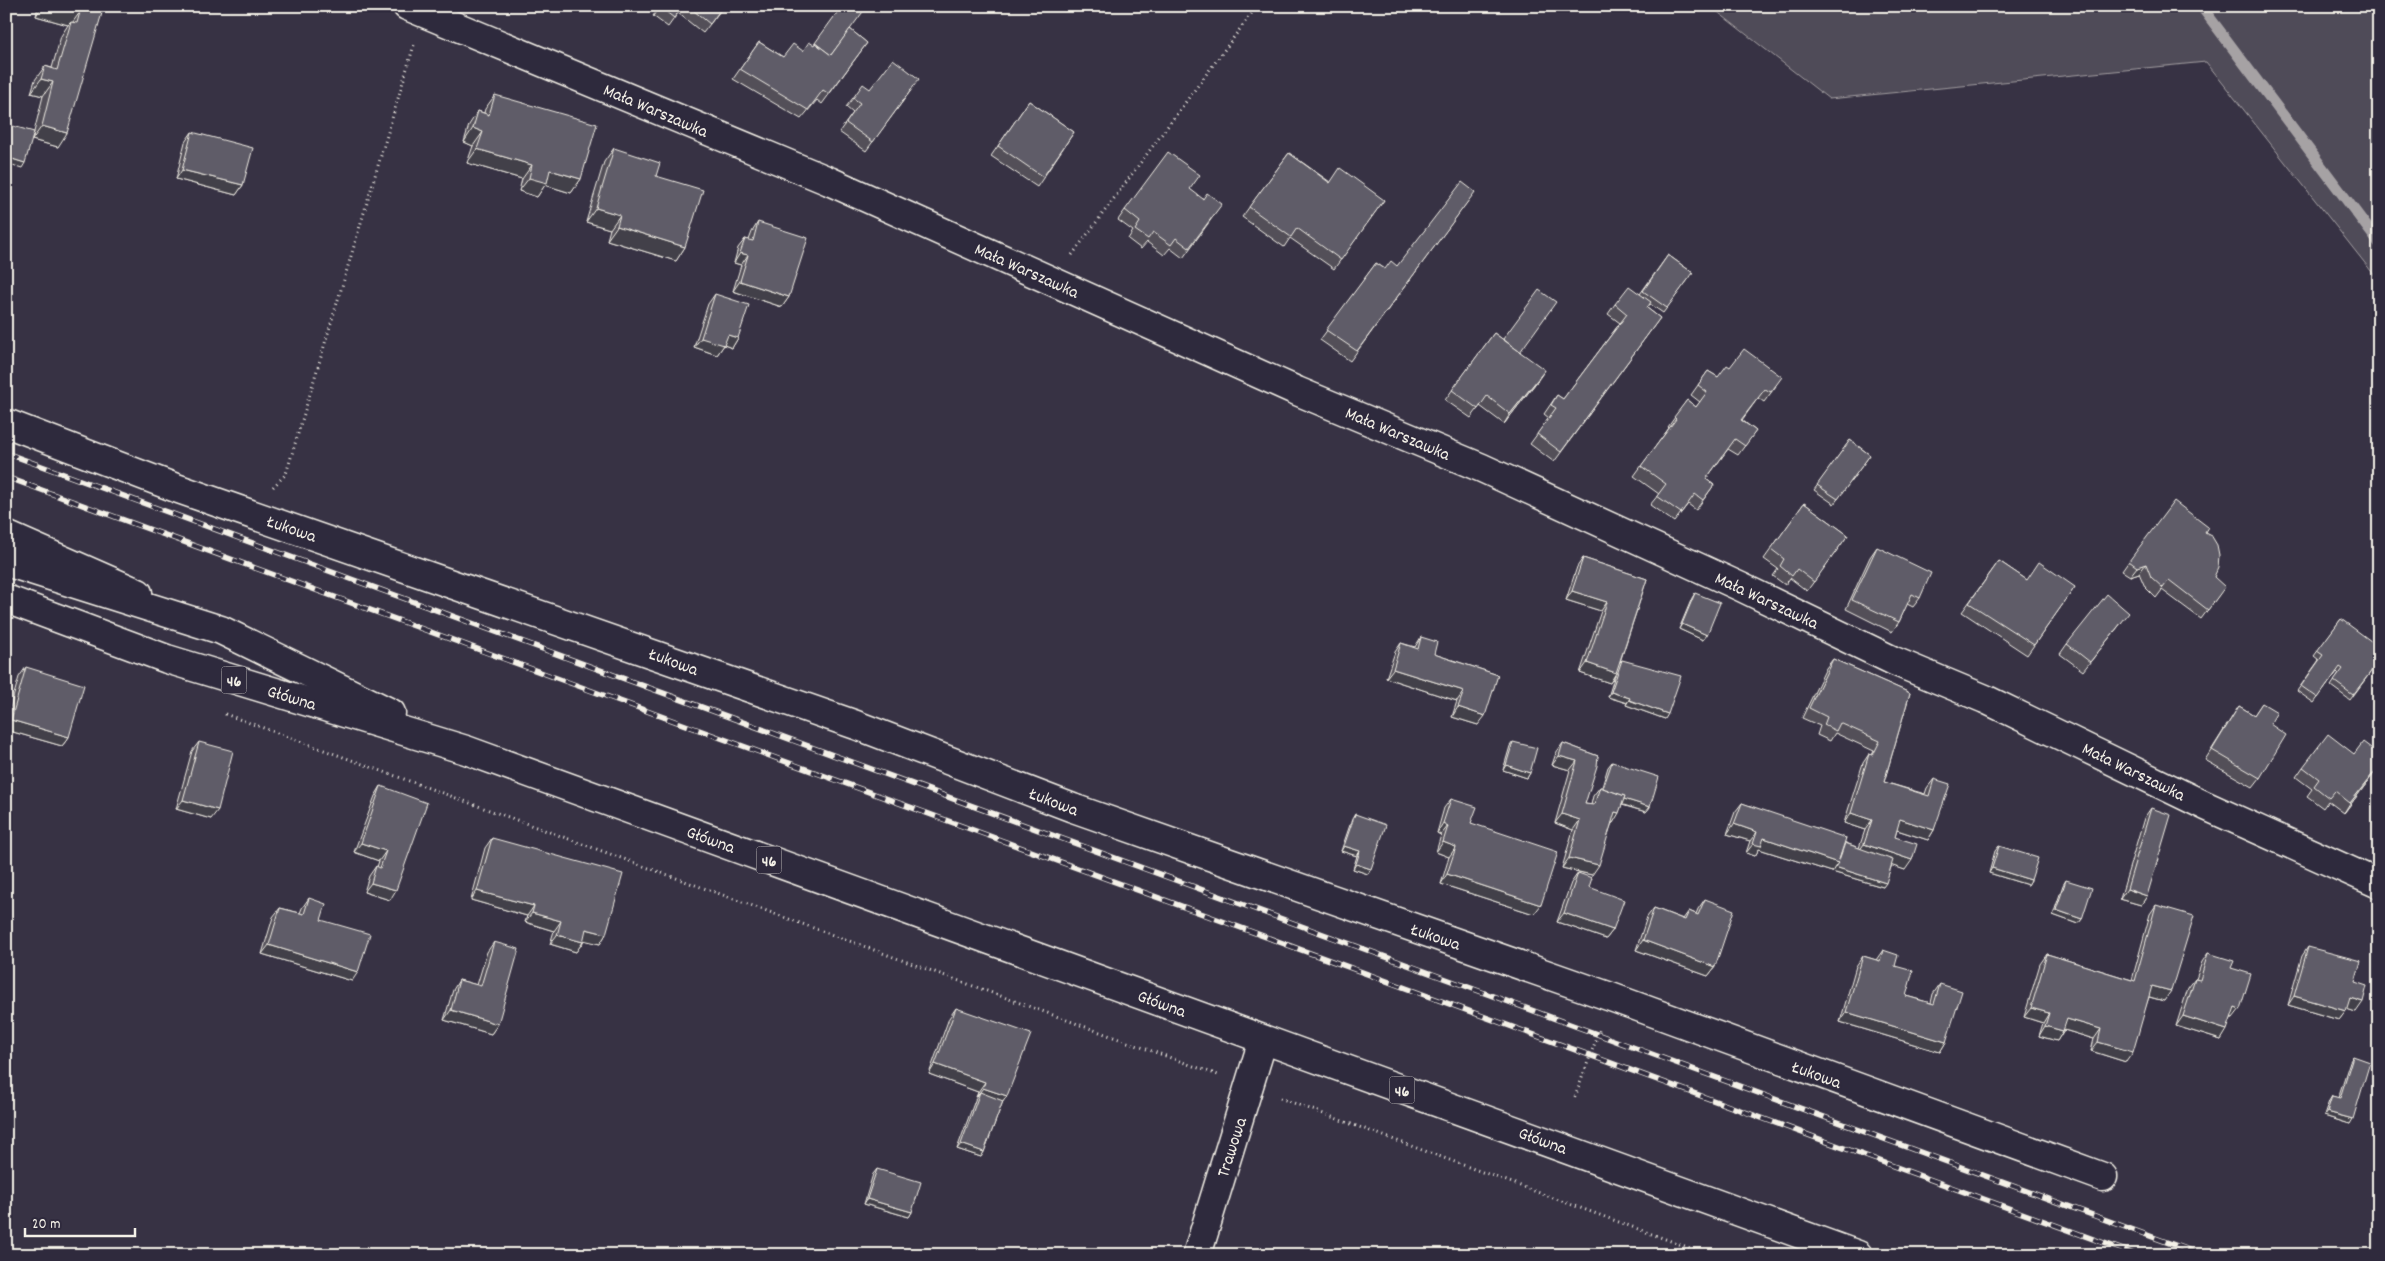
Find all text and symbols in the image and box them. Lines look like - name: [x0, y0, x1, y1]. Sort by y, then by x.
- street label: Mała Warszawka: [599, 79, 712, 146]
- street label: Mała Warszawka: [970, 238, 1083, 307]
- street label: Mała Warszawka: [1341, 402, 1454, 469]
- street label: Łukowa: [262, 510, 320, 551]
- street label: Mała Warszawka: [1710, 567, 1822, 637]
- street label: Łukowa: [644, 643, 702, 684]
- road number: 46: [222, 666, 246, 694]
- street label: Główna: [264, 680, 319, 719]
- street label: Mała Warszawka: [2077, 737, 2189, 809]
- street label: Łukowa: [1024, 782, 1082, 824]
- street label: Główna: [682, 821, 738, 862]
- road number: 46: [756, 846, 782, 874]
- street label: Łukowa: [1406, 918, 1464, 959]
- street label: Główna: [1133, 985, 1189, 1026]
- street label: Łukowa: [1787, 1056, 1845, 1097]
- road number: 46: [1390, 1076, 1414, 1104]
- street label: Trawowa: [1212, 1114, 1255, 1181]
- street label: Główna: [1514, 1122, 1570, 1163]
- scale bar: [25, 1206, 135, 1238]
- text: 20 m: [32, 1214, 60, 1236]

